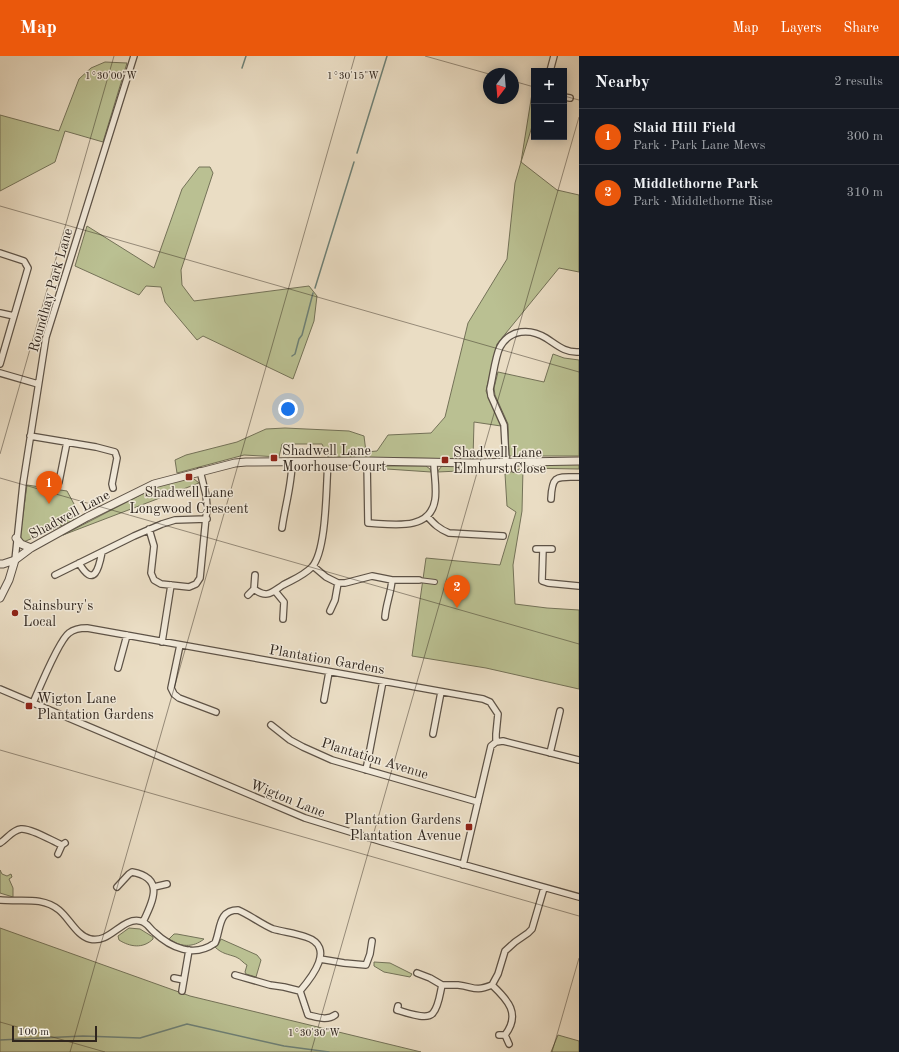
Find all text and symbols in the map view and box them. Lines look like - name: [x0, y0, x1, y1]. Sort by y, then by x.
- text: Map: [20, 19, 57, 38]
- text: Map: [733, 21, 759, 35]
- text: Layers: [781, 21, 822, 35]
- text: Share: [844, 21, 879, 35]
- north arrow: [483, 68, 519, 104]
- map controls: [531, 68, 567, 140]
- button: +: [531, 68, 567, 104]
- text: 1°30'00"W: [85, 71, 137, 81]
- text: 1°30'15"W: [327, 71, 379, 81]
- text: Nearby: [595, 74, 650, 91]
- text: 2 results: [834, 75, 883, 88]
- button: −: [531, 104, 567, 140]
- text: Slaid Hill Field: [633, 121, 736, 136]
- text: 1: [604, 130, 612, 143]
- text: 300 m: [846, 130, 883, 143]
- text: Park · Park Lane Mews: [633, 139, 766, 152]
- text: Middlethorne Park: [633, 177, 759, 192]
- text: 2: [604, 186, 612, 199]
- text: 310 m: [846, 186, 883, 199]
- text: Park · Middlethorne Rise: [633, 195, 773, 208]
- street label: Roundhay Park Lane: [27, 227, 75, 354]
- your location: [278, 399, 298, 419]
- place label: Shadwell Lane Moorhouse Court: [282, 444, 386, 474]
- place label: Shadwell Lane Elmhurst Close: [453, 446, 546, 476]
- marker: Shadwell Lane Moorhouse Court: [269, 453, 279, 463]
- marker: Shadwell Lane Elmhurst Close: [440, 455, 450, 465]
- pin: 1: [36, 471, 62, 504]
- marker: Shadwell Lane Longwood Crescent: [184, 472, 194, 482]
- place label: Shadwell Lane Longwood Crescent: [129, 486, 249, 516]
- street label: Shadwell Lane: [27, 488, 112, 542]
- pin: 2: [444, 575, 470, 608]
- place label: Sainsbury's Local: [23, 599, 93, 629]
- marker: Sainsbury's Local: [10, 608, 20, 618]
- street label: Plantation Gardens: [268, 643, 386, 677]
- place label: Wigton Lane Plantation Gardens: [37, 692, 154, 722]
- marker: Wigton Lane Plantation Gardens: [24, 701, 34, 711]
- street label: Plantation Avenue: [320, 736, 430, 782]
- street label: Wigton Lane: [248, 778, 327, 820]
- place label: Plantation Gardens Plantation Avenue: [344, 813, 461, 843]
- marker: Plantation Gardens Plantation Avenue: [464, 822, 474, 832]
- scale bar: [12, 1024, 97, 1043]
- text: 100 m: [18, 1027, 49, 1038]
- text: 1°30'30"W: [288, 1028, 340, 1038]

